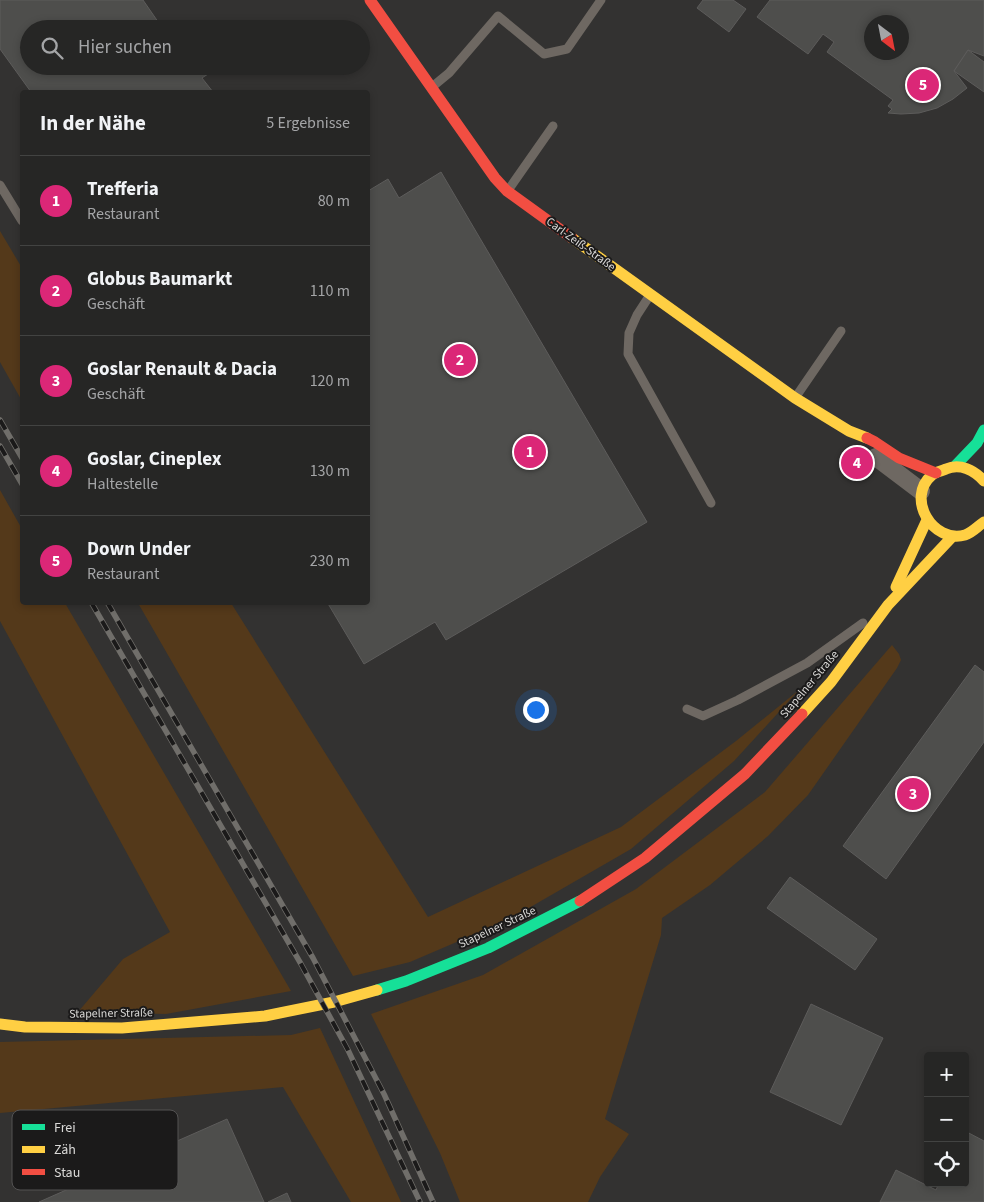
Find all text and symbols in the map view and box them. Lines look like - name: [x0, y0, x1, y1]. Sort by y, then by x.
- north arrow: [864, 15, 909, 60]
- search box: [20, 20, 370, 75]
- icon: search: [38, 34, 66, 62]
- text: Hier suchen: [78, 34, 172, 61]
- pin: 5: [907, 66, 939, 104]
- text: In der Nähe: [40, 108, 146, 138]
- text: 5 Ergebnisse: [266, 112, 350, 134]
- text: Trefferia: [87, 176, 159, 203]
- text: 1: [52, 190, 60, 212]
- text: 80 m: [318, 190, 350, 212]
- text: Restaurant: [87, 203, 160, 225]
- street label: Carl-Zeiß-Straße: [542, 213, 619, 275]
- text: Globus Baumarkt: [87, 266, 232, 293]
- text: 2: [52, 280, 60, 302]
- text: 110 m: [310, 280, 350, 302]
- text: Geschäft: [87, 293, 145, 315]
- pin: 2: [444, 341, 476, 379]
- text: Goslar Renault & Dacia: [87, 356, 277, 383]
- text: 3: [52, 370, 60, 392]
- text: 120 m: [310, 370, 350, 392]
- text: Geschäft: [87, 383, 145, 405]
- pin: 1: [514, 433, 546, 471]
- pin: 4: [841, 444, 873, 482]
- text: Goslar, Cineplex: [87, 446, 221, 473]
- text: 4: [52, 460, 60, 482]
- text: 130 m: [310, 460, 350, 482]
- text: Haltestelle: [87, 473, 158, 495]
- text: Down Under: [87, 536, 191, 563]
- text: 5: [52, 550, 60, 572]
- text: 230 m: [310, 550, 350, 572]
- text: Restaurant: [87, 563, 160, 585]
- street label: Stapelner Straße: [776, 647, 843, 722]
- your location: [523, 697, 549, 723]
- pin: 3: [897, 775, 929, 813]
- street label: Stapelner Straße: [456, 902, 539, 953]
- street label: Stapelner Straße: [69, 1004, 153, 1023]
- map controls: [924, 1052, 969, 1187]
- button: +: [924, 1052, 969, 1097]
- button: −: [924, 1097, 969, 1142]
- legend: [12, 1110, 178, 1190]
- text: Frei: [54, 1118, 76, 1138]
- text: Zäh: [54, 1140, 76, 1160]
- button: locate: [924, 1142, 969, 1187]
- text: Stau: [54, 1163, 80, 1183]

